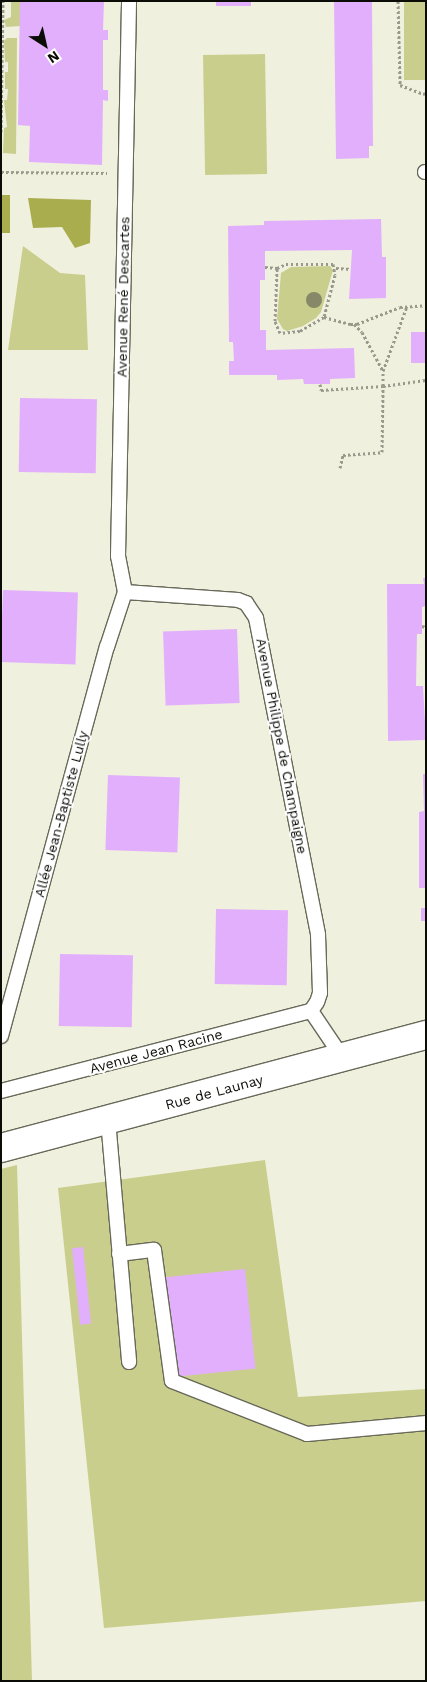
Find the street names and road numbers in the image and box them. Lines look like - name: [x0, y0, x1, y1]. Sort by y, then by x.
- street label: Avenue René Descartes: [113, 216, 133, 378]
- street label: Avenue Philippe de Champaigne: [253, 637, 311, 855]
- street label: Allée Jean-Baptiste Lully: [31, 729, 91, 899]
- street label: Avenue Jean Racine: [88, 1025, 224, 1077]
- street label: Rue de Launay: [163, 1071, 265, 1113]

